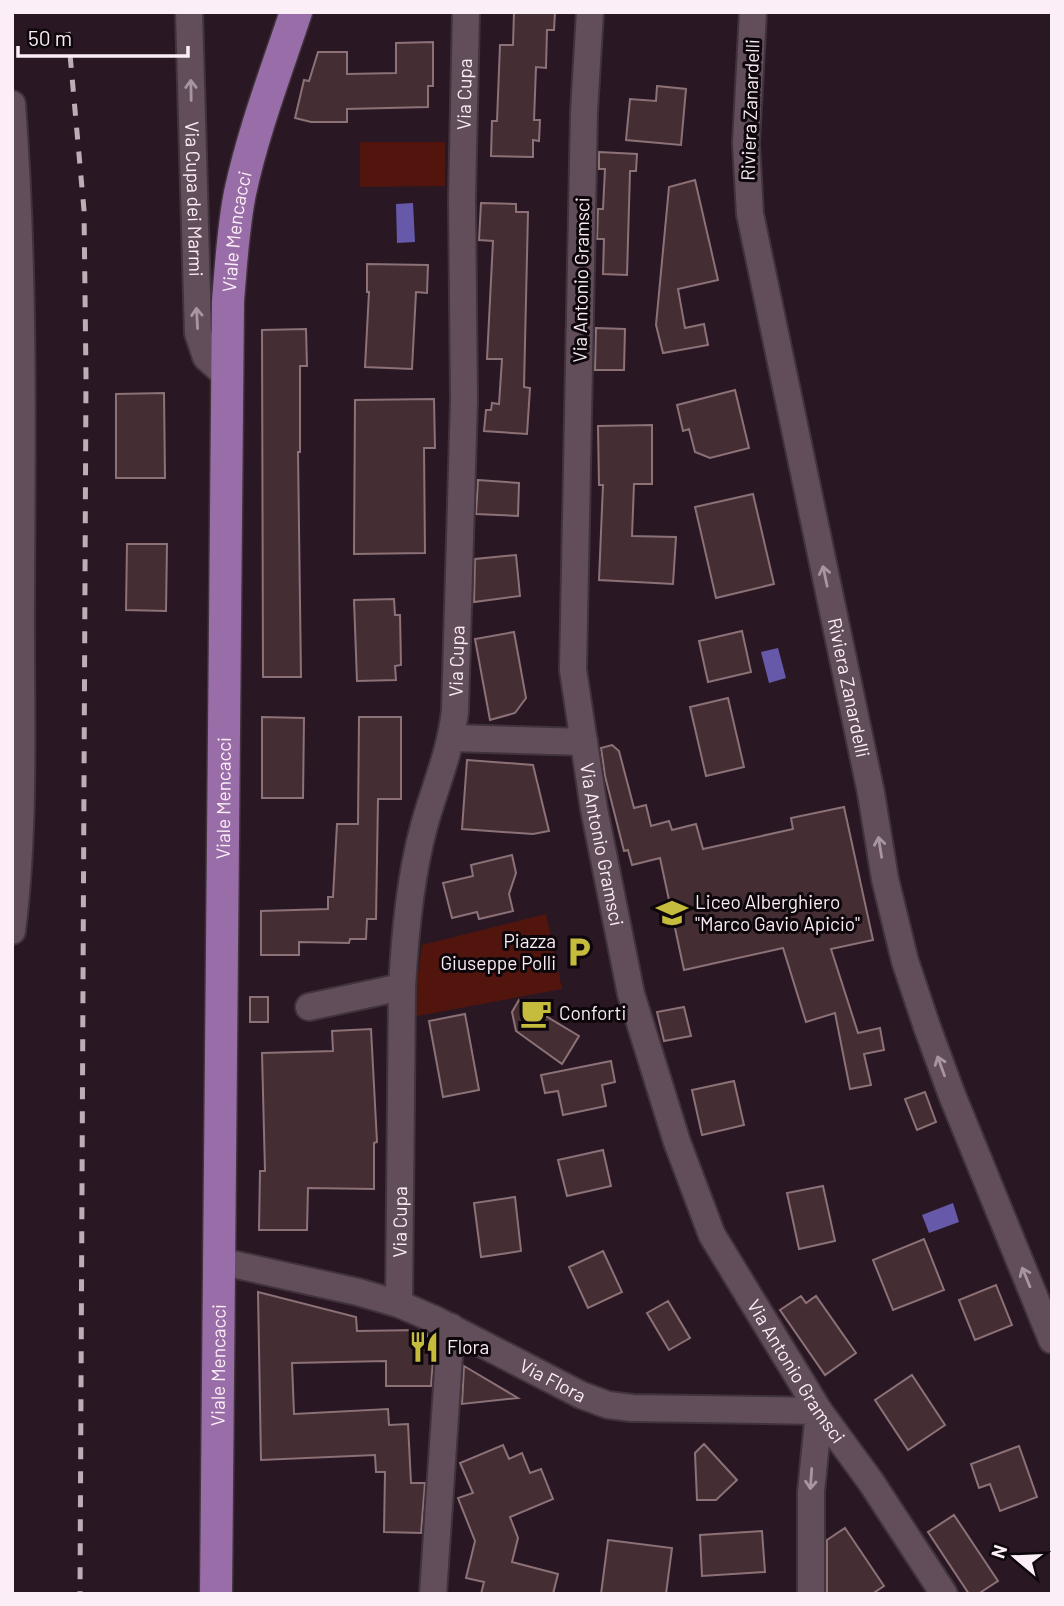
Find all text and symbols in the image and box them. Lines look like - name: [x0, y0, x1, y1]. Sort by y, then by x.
- scale bar: [18, 14, 187, 58]
- text: 50 m: [28, 25, 72, 50]
- street label: Riviera Zanardelli: [736, 39, 763, 181]
- street label: Via Cupa: [451, 58, 476, 130]
- one-way arrow: [185, 79, 198, 102]
- street label: Via Cupa dei Marmi: [181, 121, 208, 277]
- street label: Viale Mencacci: [217, 168, 256, 293]
- street label: Via Antonio Gramsci: [568, 197, 593, 363]
- one-way arrow: [190, 307, 203, 329]
- one-way arrow: [818, 565, 831, 588]
- street label: Riviera Zanardelli: [824, 616, 875, 759]
- street label: Via Cupa: [443, 625, 468, 697]
- street label: Viale Mencacci: [211, 737, 235, 859]
- street label: Via Antonio Gramsci: [576, 761, 629, 928]
- one-way arrow: [873, 836, 886, 859]
- place label: Liceo Alberghiero "Marco Gavio Apicio": [695, 890, 860, 935]
- school or university icon: Liceo Alberghiero "Marco Gavio Apicio": [655, 896, 689, 930]
- place label: Piazza Giuseppe Polli: [440, 929, 556, 974]
- parking icon: Piazza Giuseppe Polli: [562, 935, 596, 969]
- cafe icon: Conforti: [519, 996, 553, 1030]
- place label: Conforti: [559, 1001, 626, 1024]
- one-way arrow: [934, 1055, 947, 1077]
- street label: Via Cupa: [387, 1186, 411, 1258]
- one-way arrow: [1019, 1266, 1032, 1288]
- street label: Via Antonio Gramsci: [743, 1295, 850, 1447]
- street label: Viale Mencacci: [206, 1304, 230, 1426]
- restaurant icon: Flora: [407, 1330, 441, 1364]
- place label: Flora: [447, 1335, 489, 1358]
- street label: Via Flora: [516, 1353, 590, 1407]
- one-way arrow: [805, 1467, 818, 1490]
- north arrow: [980, 1522, 1050, 1592]
- text: N: [986, 1542, 1011, 1561]

